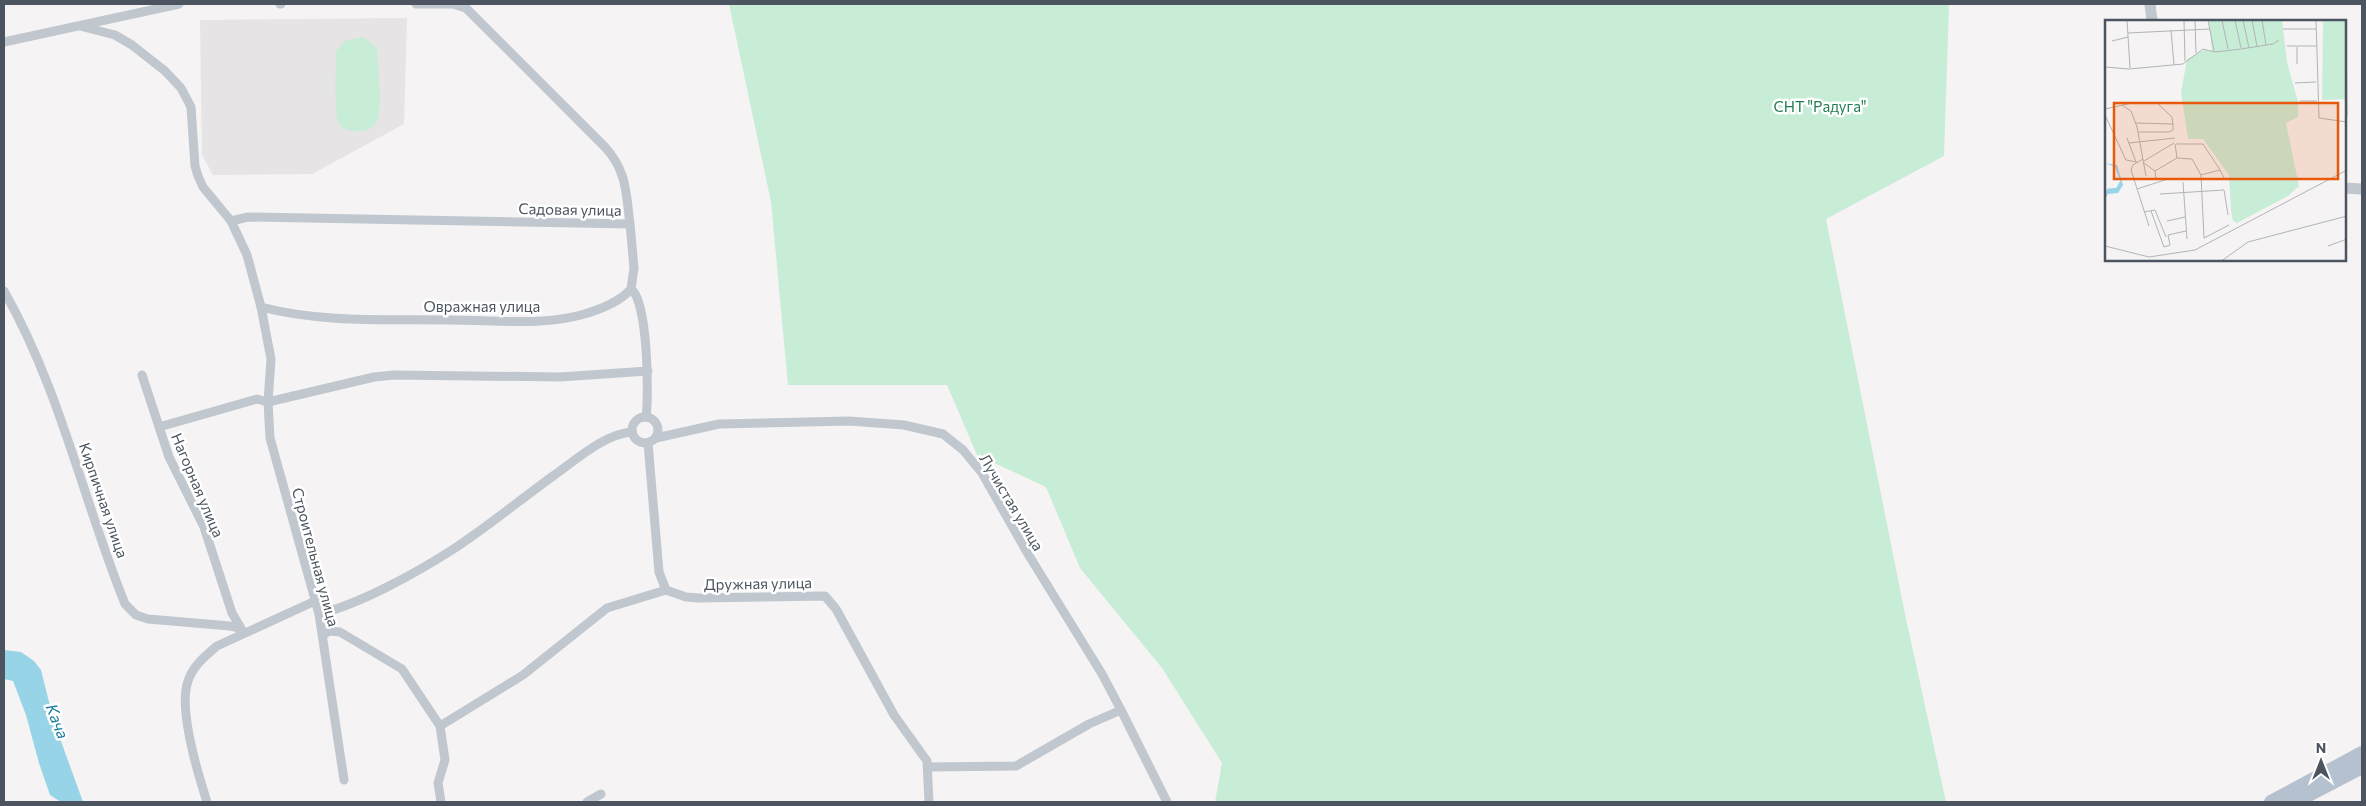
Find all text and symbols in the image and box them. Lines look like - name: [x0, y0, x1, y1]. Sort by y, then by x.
- inset map: [2105, 20, 2346, 261]
- park label: СНТ "Радуга": [1773, 97, 1867, 115]
- street label: Садовая улица: [518, 199, 622, 219]
- street label: Овражная улица: [424, 297, 540, 315]
- street label: Нагорная улица: [168, 430, 228, 540]
- street label: Кирпичная улица: [76, 440, 132, 560]
- street label: Лучистая улица: [976, 450, 1048, 554]
- street label: Строительная улица: [289, 486, 343, 628]
- street label: Дружная улица: [704, 573, 812, 593]
- water label: Кача: [43, 701, 73, 741]
- north arrow: [2296, 736, 2346, 786]
- text: N: [2316, 739, 2326, 756]

